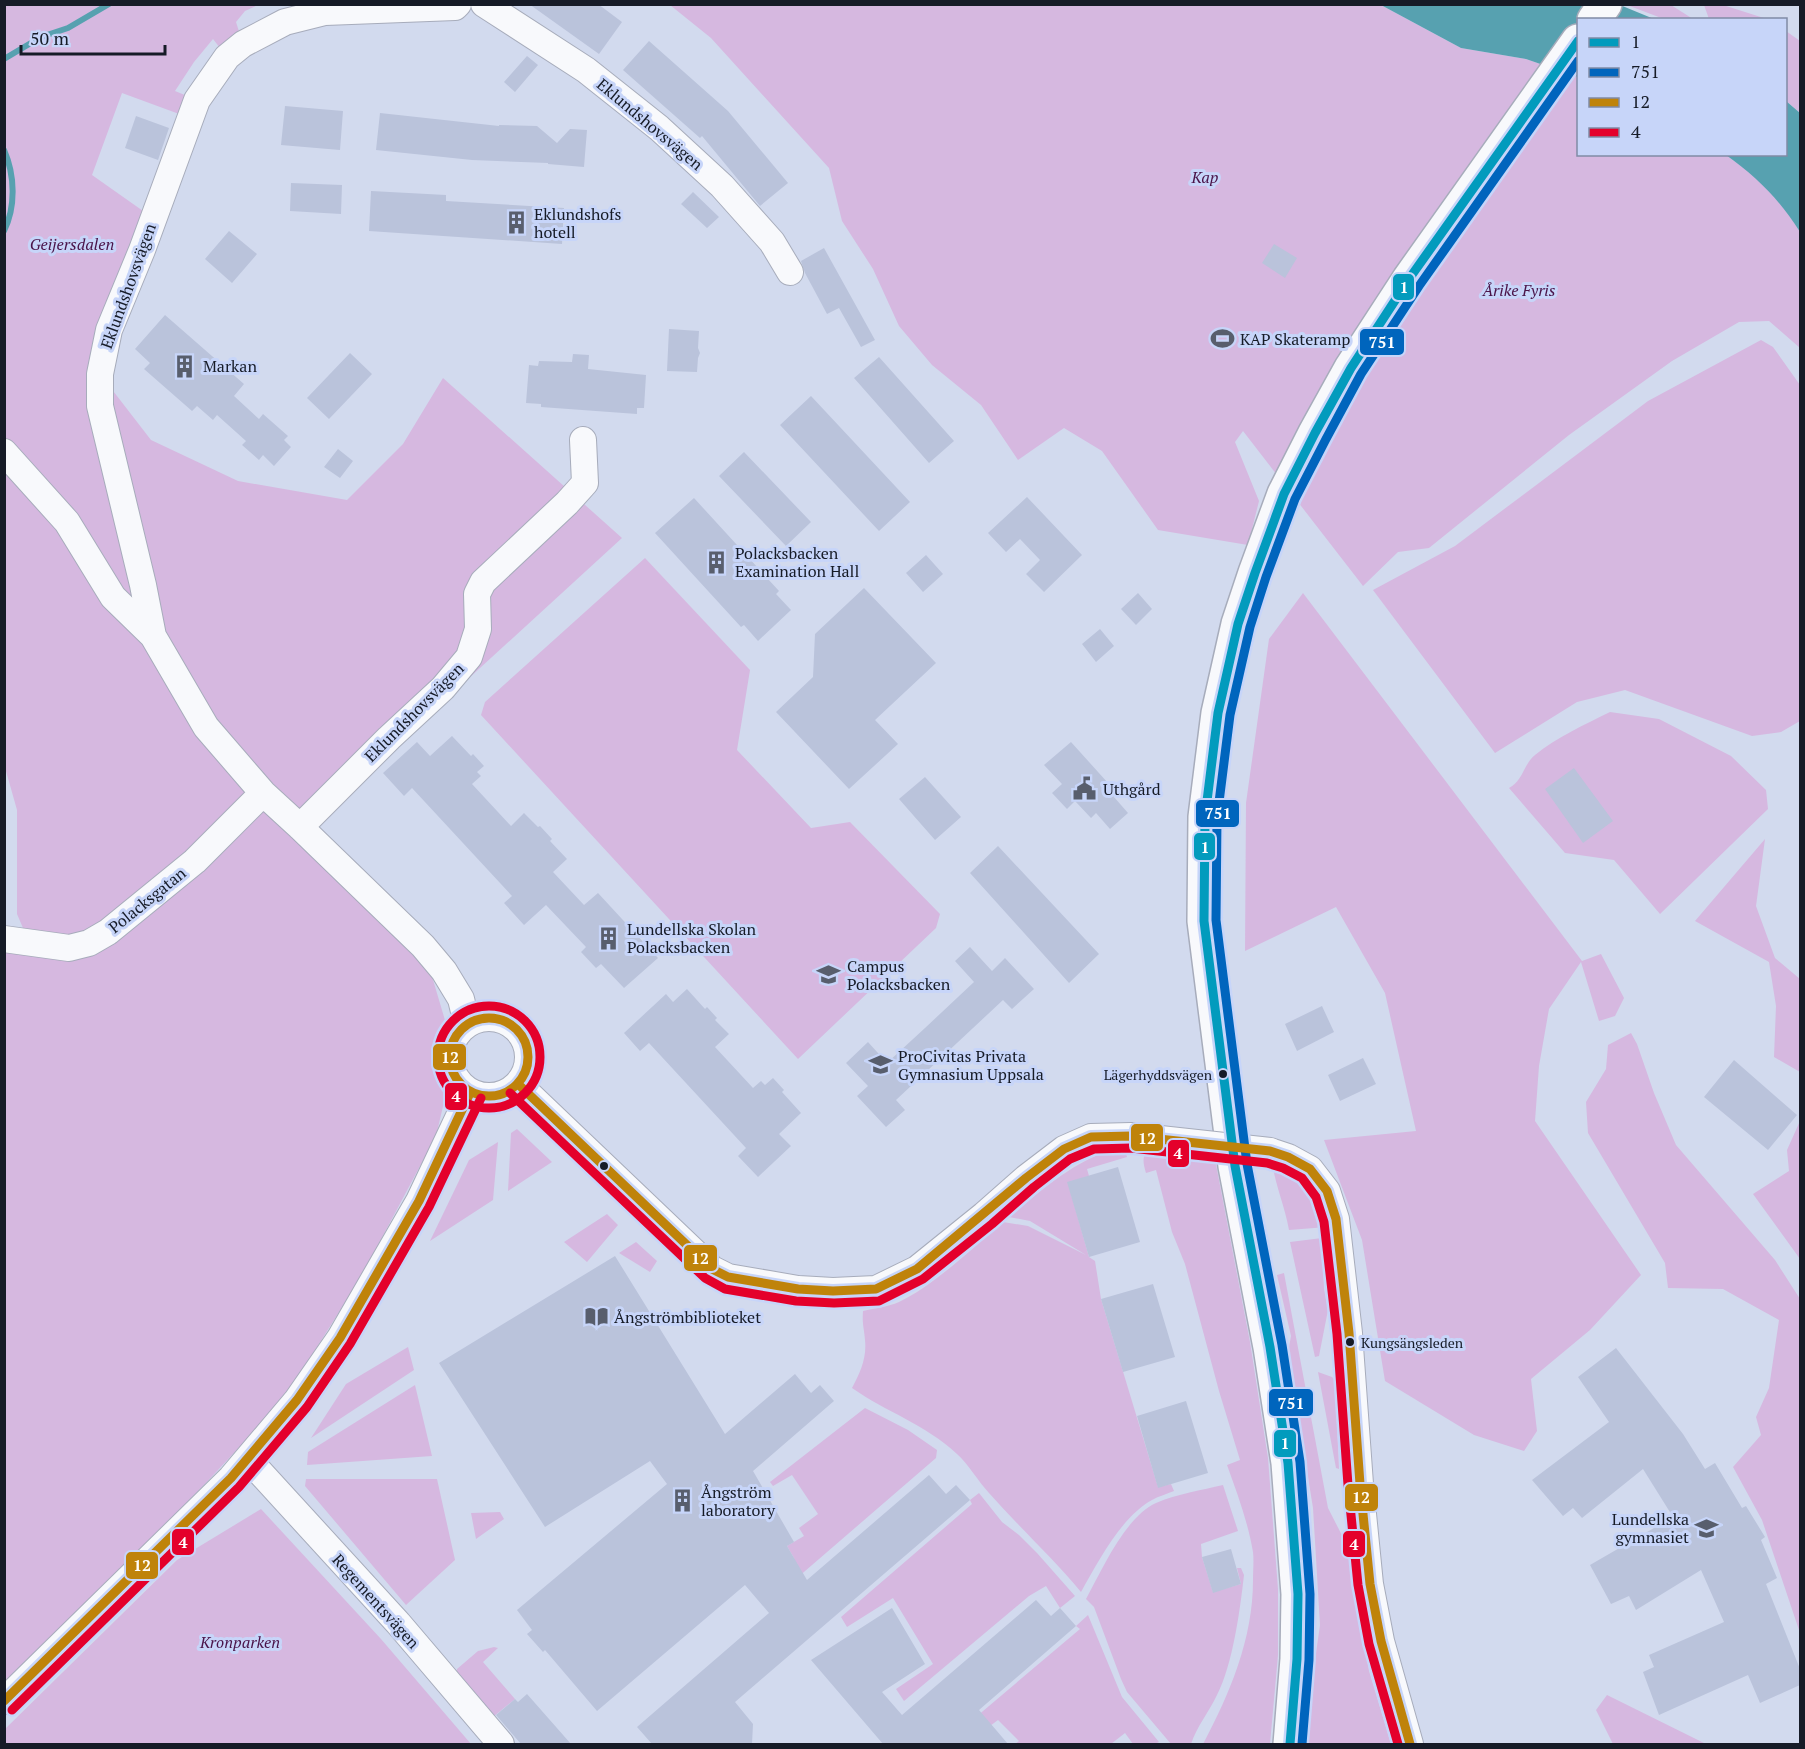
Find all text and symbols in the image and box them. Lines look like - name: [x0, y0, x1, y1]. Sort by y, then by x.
- scale bar: [21, 18, 165, 56]
- legend: [1577, 18, 1787, 156]
- text: 50 m: [30, 26, 70, 50]
- text: 1: [1631, 29, 1641, 53]
- text: 751: [1631, 59, 1660, 83]
- street label: Eklundshovsvägen: [592, 73, 708, 175]
- text: 12: [1631, 89, 1650, 113]
- text: 4: [1631, 119, 1641, 143]
- park label: Kap: [1190, 166, 1219, 188]
- place label: Eklundshofs hotell: [534, 203, 622, 243]
- building icon: Eklundshofs hotell: [503, 210, 529, 236]
- street label: Eklundshovsvägen: [95, 220, 161, 352]
- park label: Geijersdalen: [30, 233, 114, 255]
- line badge: 1: [1392, 273, 1415, 301]
- text: 1: [1399, 276, 1409, 298]
- park label: Årike Fyris: [1482, 279, 1556, 301]
- sports icon: KAP Skateramp: [1209, 326, 1235, 352]
- place label: KAP Skateramp: [1240, 328, 1350, 350]
- line badge: 751: [1359, 328, 1405, 356]
- text: 751: [1368, 331, 1396, 353]
- building icon: Markan: [172, 353, 198, 379]
- place label: Markan: [203, 355, 257, 377]
- place label: Polacksbacken Examination Hall: [735, 542, 859, 582]
- building icon: Polacksbacken Examination Hall: [704, 549, 730, 575]
- street label: Eklundshovsvägen: [360, 657, 469, 766]
- public building icon: Uthgård: [1072, 776, 1098, 802]
- place label: Uthgård: [1103, 778, 1161, 800]
- line badge: 751: [1195, 799, 1240, 828]
- text: 751: [1204, 802, 1232, 824]
- line badge: 1: [1193, 832, 1216, 861]
- text: 1: [1200, 836, 1210, 858]
- street label: Polacksgatan: [104, 862, 191, 938]
- place label: Lundellska Skolan Polacksbacken: [627, 918, 757, 958]
- building icon: Lundellska Skolan Polacksbacken: [596, 925, 622, 951]
- place label: Campus Polacksbacken: [847, 955, 951, 995]
- school or university icon: Campus Polacksbacken: [816, 962, 842, 988]
- line badge: 12: [432, 1043, 467, 1071]
- place label: ProCivitas Privata Gymnasium Uppsala: [898, 1045, 1044, 1085]
- text: 12: [441, 1046, 459, 1068]
- school or university icon: ProCivitas Privata Gymnasium Uppsala: [867, 1052, 893, 1078]
- place label: Lägerhyddsvägen: [1104, 1065, 1213, 1084]
- marker: Lägerhyddsvägen: [1217, 1068, 1229, 1080]
- line badge: 4: [444, 1082, 468, 1111]
- text: 4: [451, 1085, 461, 1107]
- line badge: 12: [1130, 1123, 1164, 1152]
- text: 12: [1138, 1127, 1156, 1149]
- line badge: 4: [1167, 1139, 1190, 1168]
- text: 4: [1173, 1142, 1183, 1164]
- unlabelled marker: [598, 1160, 610, 1172]
- line badge: 12: [683, 1244, 718, 1272]
- text: 12: [691, 1247, 709, 1269]
- library icon: Ångströmbiblioteket: [583, 1304, 609, 1330]
- place label: Ångströmbiblioteket: [614, 1306, 761, 1328]
- place label: Kungsängsleden: [1361, 1333, 1464, 1352]
- marker: Kungsängsleden: [1344, 1336, 1356, 1348]
- line badge: 751: [1268, 1388, 1314, 1417]
- text: 751: [1277, 1392, 1305, 1414]
- line badge: 1: [1273, 1429, 1297, 1458]
- text: 1: [1280, 1432, 1290, 1454]
- place label: Ångström laboratory: [701, 1481, 776, 1521]
- line badge: 12: [1344, 1483, 1379, 1512]
- text: 12: [1352, 1486, 1370, 1508]
- building icon: Ångström laboratory: [670, 1488, 696, 1514]
- place label: Lundellska gymnasiet: [1612, 1508, 1689, 1548]
- school or university icon: Lundellska gymnasiet: [1694, 1515, 1720, 1541]
- line badge: 4: [171, 1528, 195, 1556]
- line badge: 4: [1342, 1530, 1366, 1558]
- text: 4: [178, 1531, 188, 1553]
- text: 4: [1349, 1533, 1359, 1555]
- street label: Regementsvägen: [327, 1549, 425, 1654]
- line badge: 12: [125, 1551, 159, 1580]
- text: 12: [133, 1554, 151, 1576]
- park label: Kronparken: [199, 1631, 280, 1653]

